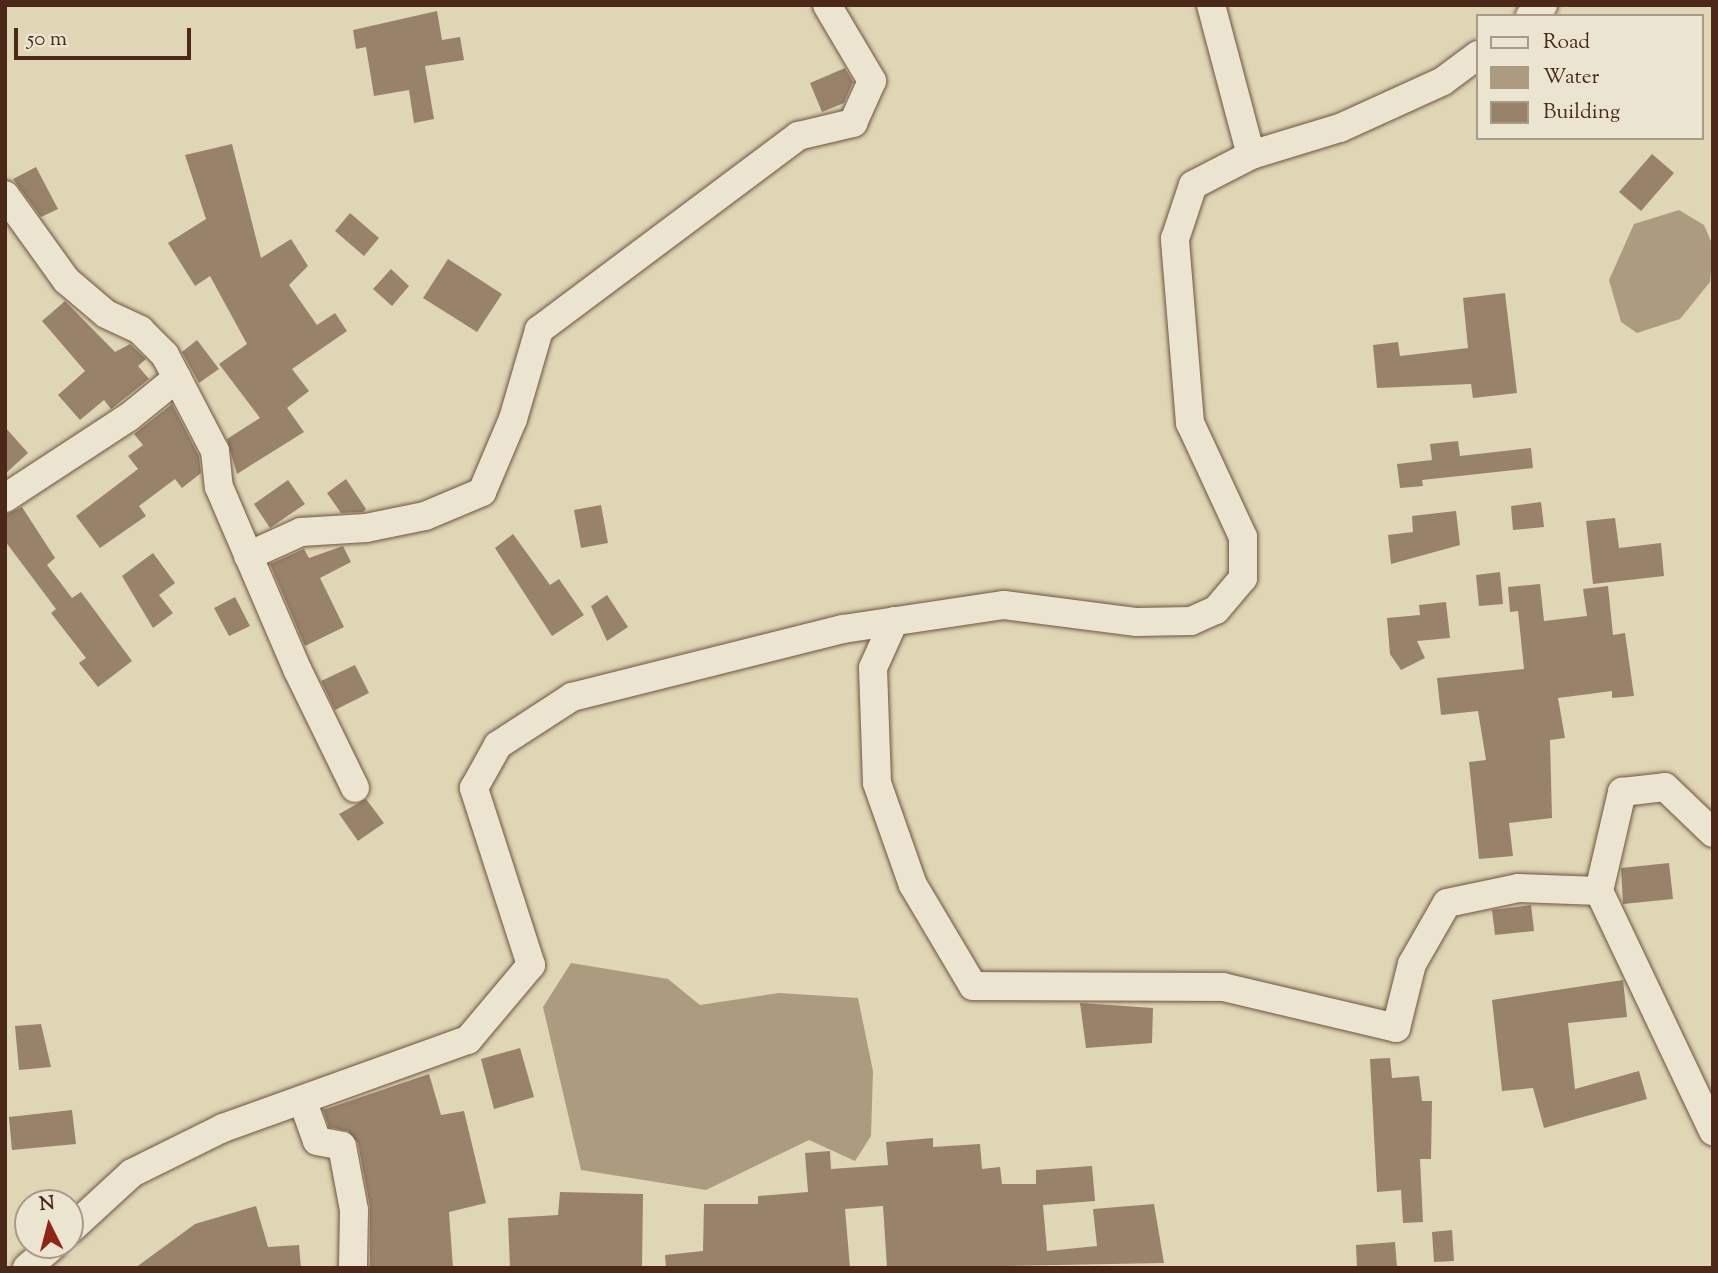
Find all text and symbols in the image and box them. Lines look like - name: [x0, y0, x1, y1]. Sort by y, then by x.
- scale bar: [18, 14, 194, 58]
- legend: [1476, 14, 1704, 140]
- text: 50 m: [27, 25, 67, 55]
- text: Road: [1543, 28, 1590, 58]
- text: Water: [1543, 63, 1599, 93]
- text: Building: [1543, 98, 1620, 128]
- north arrow: [14, 1189, 84, 1259]
- text: N: [38, 1190, 56, 1219]

